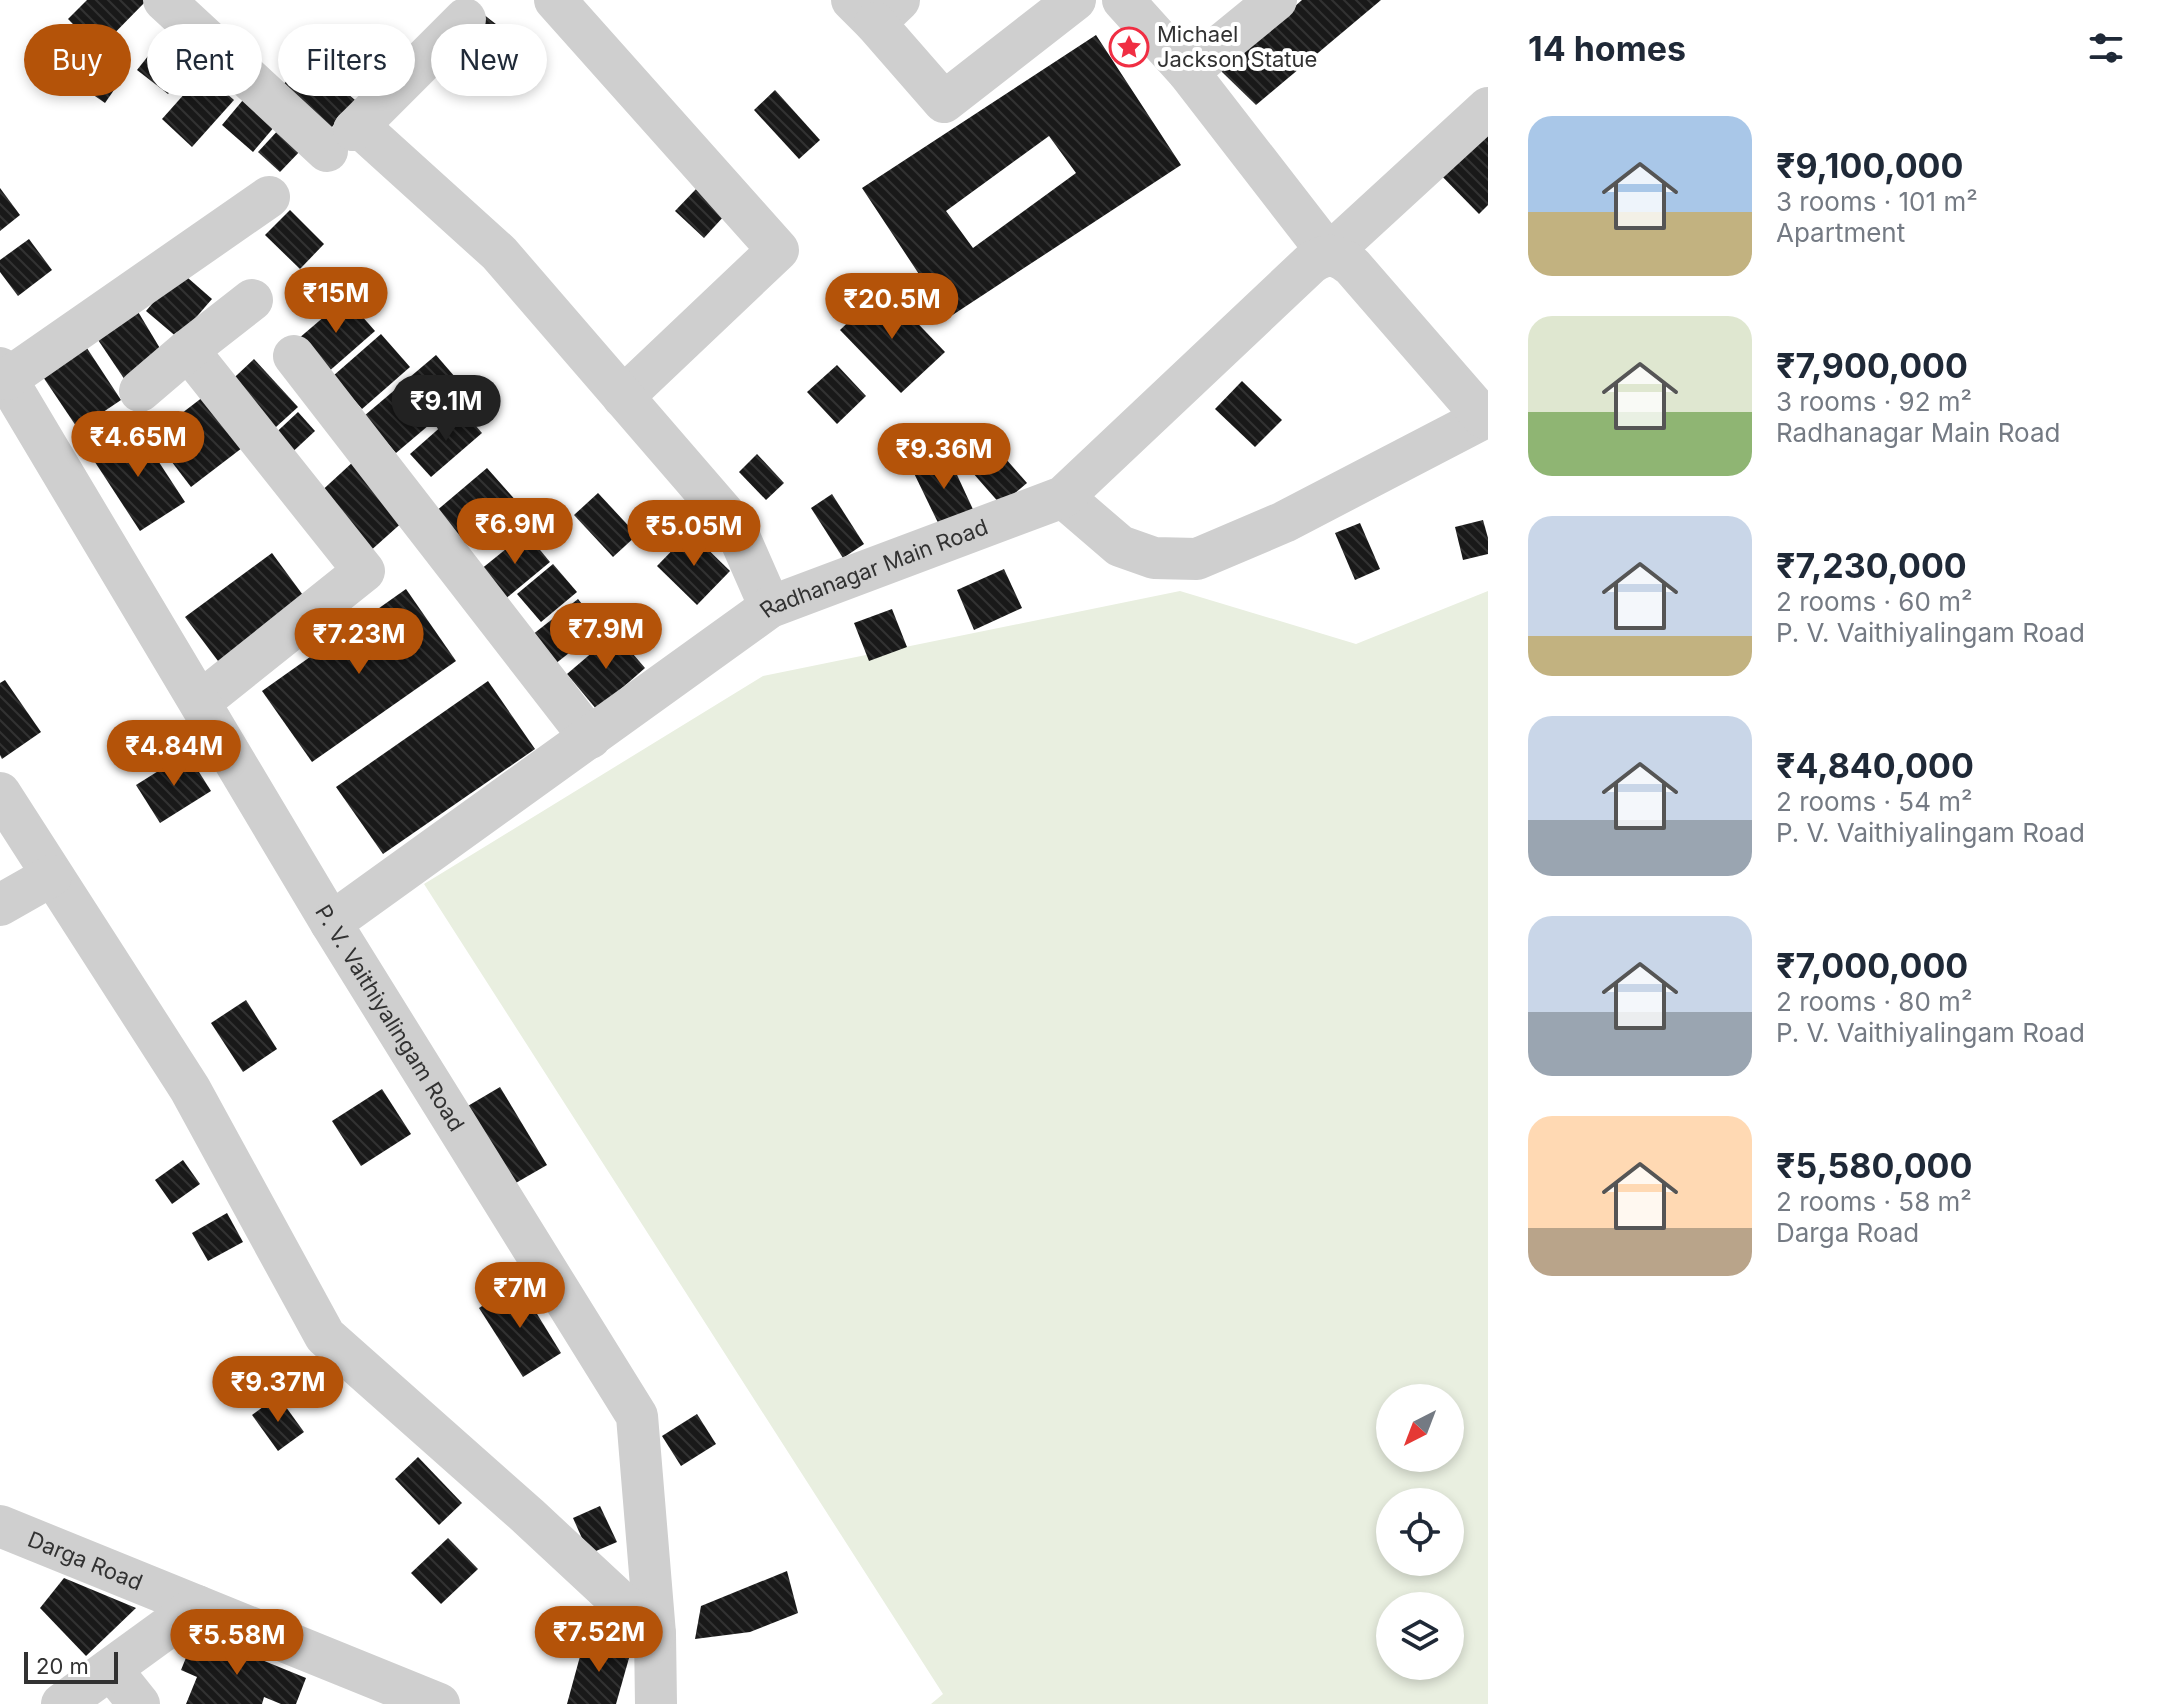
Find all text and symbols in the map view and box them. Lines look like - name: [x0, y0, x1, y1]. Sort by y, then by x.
- place label: Michael Jackson Statue: [1157, 21, 1317, 72]
- chip: Buy: [24, 24, 131, 96]
- chip: Rent: [147, 24, 262, 96]
- chip: Filters: [278, 24, 415, 96]
- chip: New: [431, 24, 547, 96]
- place icon: Michael Jackson Statue: [1108, 26, 1150, 68]
- icon: filters: [2084, 26, 2128, 70]
- text: 14 homes: [1528, 28, 1686, 69]
- text: ₹9,100,000: [1776, 145, 1963, 186]
- icon: home: [1592, 148, 1688, 244]
- text: 3 rooms · 101 m²: [1776, 186, 1978, 217]
- text: Apartment: [1776, 217, 1905, 248]
- pin: ₹15M: [289, 267, 383, 335]
- pin: ₹20.5M: [827, 273, 957, 341]
- text: ₹15M: [303, 277, 369, 308]
- text: ₹20.5M: [843, 283, 941, 314]
- text: ₹7,900,000: [1776, 345, 1968, 386]
- icon: home: [1592, 348, 1688, 444]
- pin: ₹9.1M: [390, 375, 502, 443]
- text: ₹9.1M: [410, 385, 482, 416]
- text: 3 rooms · 92 m²: [1776, 386, 1972, 417]
- pin: ₹4.65M: [73, 411, 203, 479]
- text: Radhanagar Main Road: [1776, 417, 2060, 448]
- text: ₹4.65M: [89, 421, 187, 452]
- pin: ₹9.36M: [879, 423, 1009, 491]
- text: ₹9.36M: [896, 433, 992, 464]
- pin: ₹6.9M: [459, 498, 571, 566]
- pin: ₹5.05M: [629, 500, 759, 568]
- text: ₹6.9M: [475, 508, 555, 539]
- text: ₹5.05M: [645, 510, 743, 541]
- street label: Radhanagar Main Road: [755, 513, 991, 623]
- text: ₹7,230,000: [1776, 545, 1967, 586]
- icon: home: [1592, 548, 1688, 644]
- text: 2 rooms · 60 m²: [1776, 586, 1972, 617]
- pin: ₹7.9M: [550, 603, 662, 671]
- pin: ₹7.23M: [294, 608, 424, 676]
- text: ₹7.9M: [568, 613, 644, 644]
- text: P. V. Vaithiyalingam Road: [1776, 617, 2085, 648]
- text: ₹7.23M: [313, 618, 405, 649]
- pin: ₹4.84M: [109, 720, 239, 788]
- text: ₹4.84M: [125, 730, 223, 761]
- text: ₹4,840,000: [1776, 745, 1974, 786]
- icon: home: [1592, 748, 1688, 844]
- text: 2 rooms · 54 m²: [1776, 786, 1973, 817]
- text: P. V. Vaithiyalingam Road: [1776, 817, 2085, 848]
- street label: P. V. Vaithiyalingam Road: [310, 900, 470, 1136]
- text: ₹7,000,000: [1776, 945, 1968, 986]
- icon: home: [1592, 948, 1688, 1044]
- text: 2 rooms · 80 m²: [1776, 986, 1972, 1017]
- text: P. V. Vaithiyalingam Road: [1776, 1017, 2085, 1048]
- text: ₹5,580,000: [1776, 1145, 1972, 1186]
- icon: home: [1592, 1148, 1688, 1244]
- text: 2 rooms · 58 m²: [1776, 1186, 1972, 1217]
- text: Darga Road: [1776, 1217, 1919, 1248]
- pin: ₹7M: [481, 1262, 559, 1330]
- text: ₹7M: [493, 1272, 547, 1303]
- pin: ₹9.37M: [213, 1356, 343, 1424]
- text: ₹9.37M: [230, 1366, 326, 1397]
- north arrow: [1376, 1384, 1464, 1472]
- map controls: [1376, 1384, 1464, 1680]
- button: locate: [1376, 1488, 1464, 1576]
- street label: Darga Road: [24, 1526, 146, 1595]
- button: layers: [1376, 1592, 1464, 1680]
- pin: ₹7.52M: [534, 1606, 664, 1674]
- pin: ₹5.58M: [172, 1609, 302, 1677]
- text: ₹7.52M: [553, 1616, 645, 1647]
- text: ₹5.58M: [188, 1619, 286, 1650]
- scale bar: [24, 1648, 118, 1684]
- text: 20 m: [36, 1653, 89, 1679]

